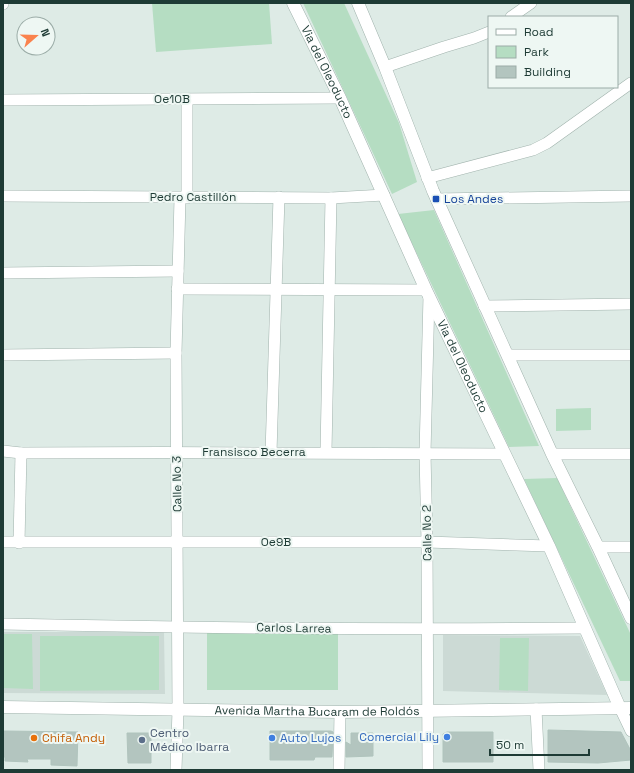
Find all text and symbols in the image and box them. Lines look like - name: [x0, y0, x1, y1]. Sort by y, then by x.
- north arrow: [16, 16, 56, 56]
- legend: [488, 16, 618, 88]
- street label: Via del Oleoducto: [297, 23, 356, 121]
- text: Road: [524, 24, 553, 40]
- text: N: [38, 27, 53, 38]
- text: Park: [524, 44, 549, 60]
- text: Building: [524, 64, 571, 80]
- street label: Oe10B: [154, 91, 190, 107]
- street label: Pedro Castillón: [150, 189, 236, 205]
- place label: Los Andes: [444, 191, 503, 207]
- marker: Los Andes: [431, 194, 441, 204]
- street label: Via del Oleoducto: [433, 317, 492, 416]
- street label: Fransisco Becerra: [202, 444, 306, 460]
- street label: Calle No 3: [169, 456, 185, 512]
- street label: Calle No 2: [419, 505, 435, 561]
- street label: Oe9B: [261, 534, 291, 550]
- street label: Carlos Larrea: [256, 619, 332, 637]
- street label: Avenida Martha Bucaram de Roldós: [214, 702, 420, 720]
- place label: Centro Médico Ibarra: [150, 725, 229, 755]
- place label: Comercial Lily: [359, 729, 439, 745]
- place label: Chifa Andy: [42, 730, 105, 746]
- place label: Auto Lujos: [280, 730, 341, 746]
- scale bar: [490, 731, 589, 757]
- marker: Comercial Lily: [442, 732, 452, 742]
- marker: Chifa Andy: [29, 733, 39, 743]
- marker: Auto Lujos: [267, 733, 277, 743]
- marker: Centro Médico Ibarra: [137, 735, 147, 745]
- text: 50 m: [496, 737, 524, 753]

